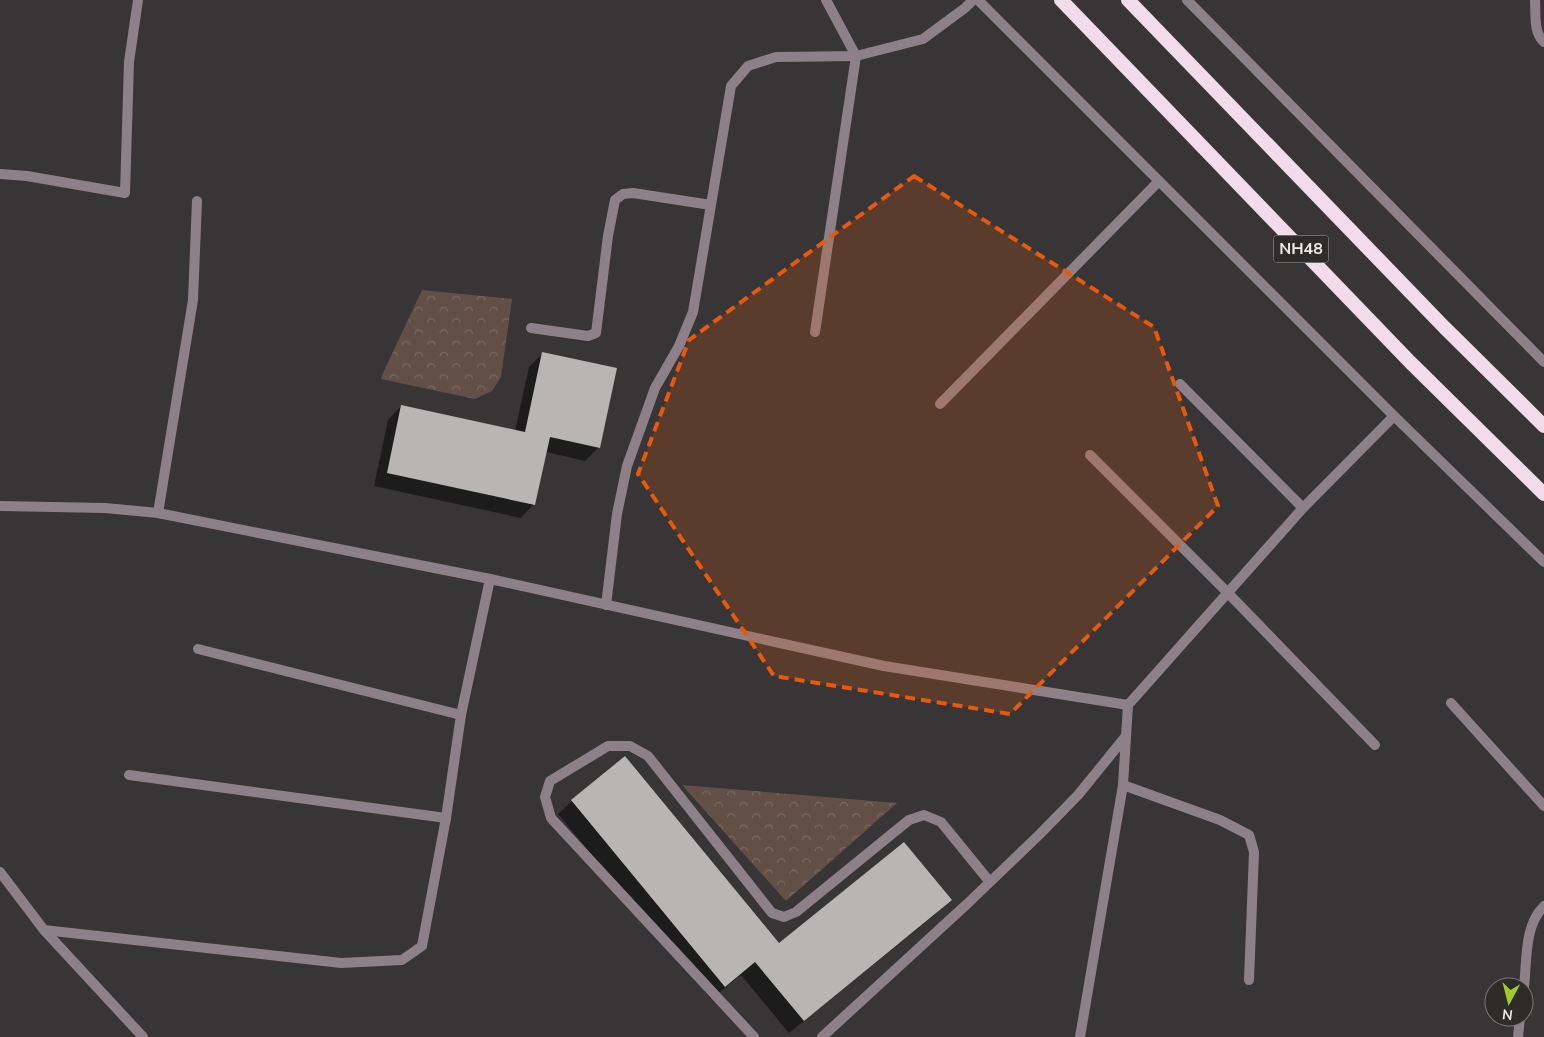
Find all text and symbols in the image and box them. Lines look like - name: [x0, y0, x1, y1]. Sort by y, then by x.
- road number: NH48: [1274, 235, 1328, 262]
- north arrow: [1484, 977, 1534, 1027]
- text: N: [1501, 1004, 1514, 1024]

